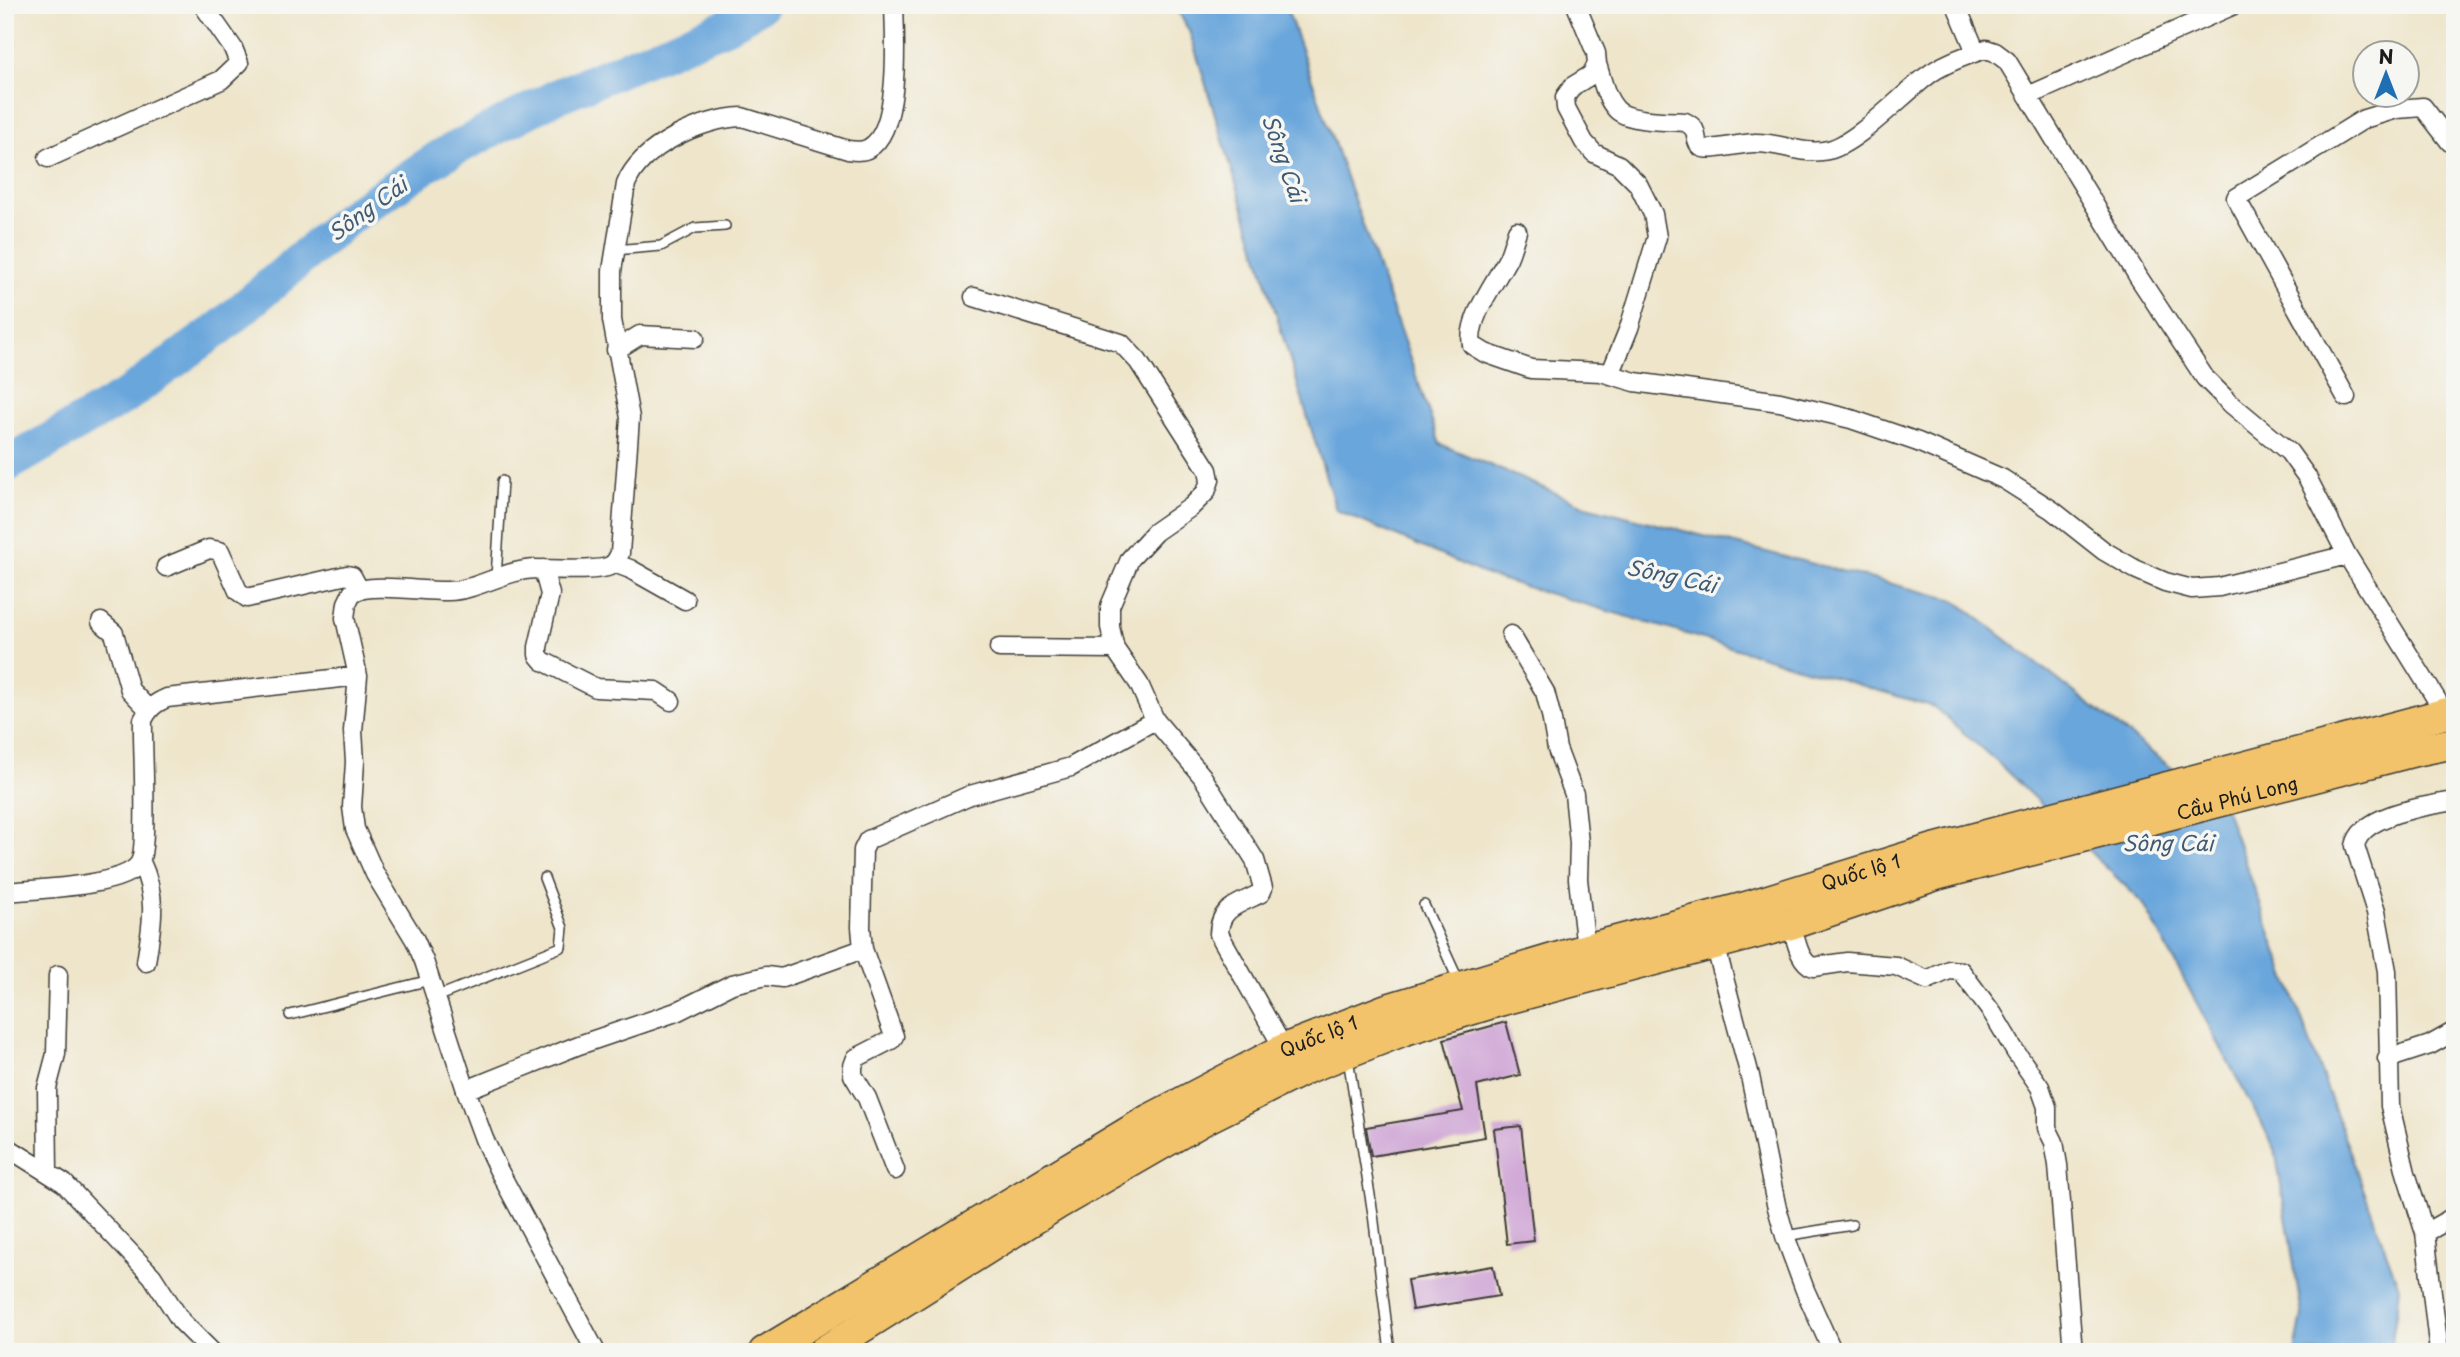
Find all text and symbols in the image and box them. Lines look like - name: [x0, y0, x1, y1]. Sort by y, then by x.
- north arrow: [2352, 38, 2422, 108]
- text: N: [2378, 42, 2394, 70]
- water label: Sông Cái: [1255, 110, 1316, 209]
- water label: Sông Cái: [321, 166, 416, 248]
- water label: Sông Cái: [1624, 550, 1723, 601]
- street label: Cầu Phú Long: [2173, 768, 2301, 826]
- water label: Sông Cái: [2122, 826, 2217, 858]
- street label: Quốc lộ 1: [1818, 846, 1904, 897]
- street label: Quốc lộ 1: [1275, 1008, 1362, 1063]

